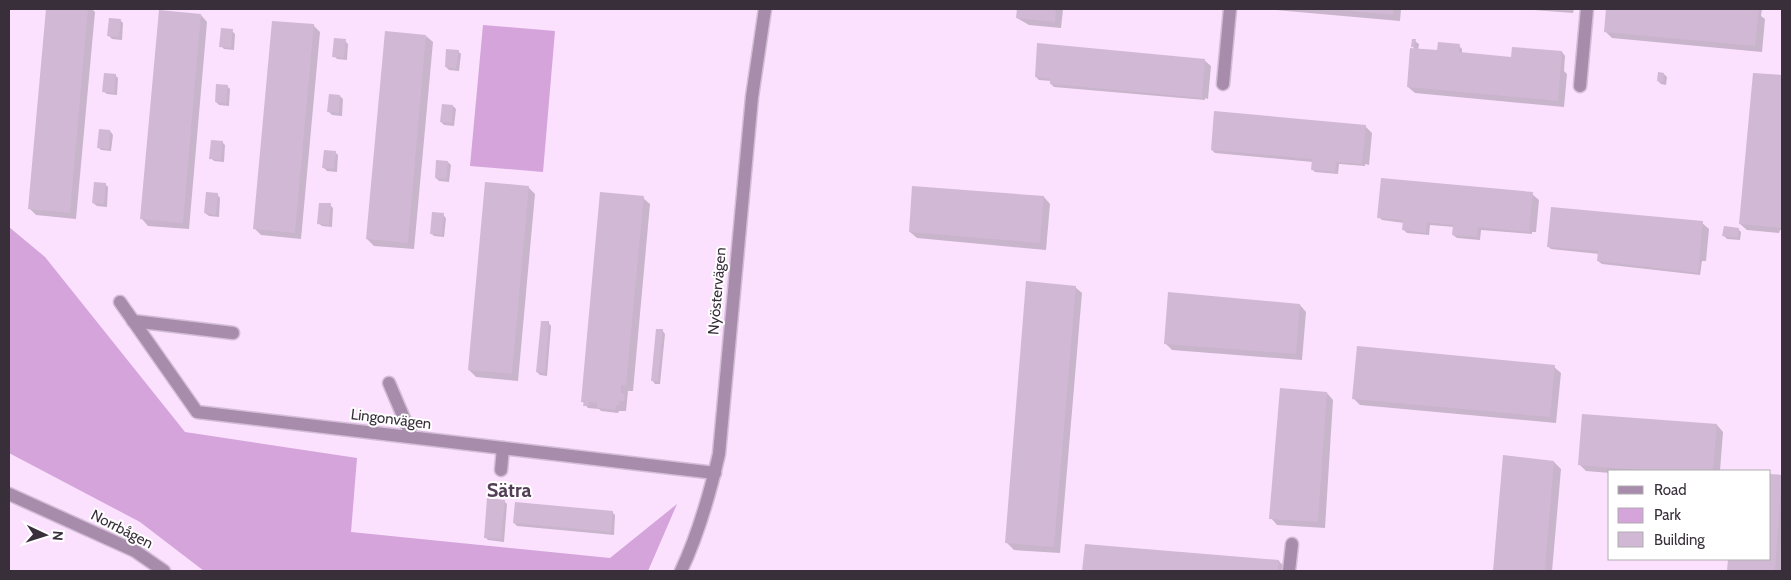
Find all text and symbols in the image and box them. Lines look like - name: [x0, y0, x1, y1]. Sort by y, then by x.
- street label: Nyöstervägen: [704, 247, 730, 335]
- street label: Lingonvägen: [350, 405, 432, 433]
- legend: [1608, 470, 1771, 560]
- district label: Sätra: [487, 478, 531, 502]
- text: Road: [1654, 481, 1687, 499]
- street label: Norrbågen: [88, 506, 156, 552]
- text: Park: [1654, 506, 1681, 524]
- north arrow: [20, 510, 70, 560]
- text: N: [49, 530, 67, 541]
- text: Building: [1654, 531, 1705, 549]

